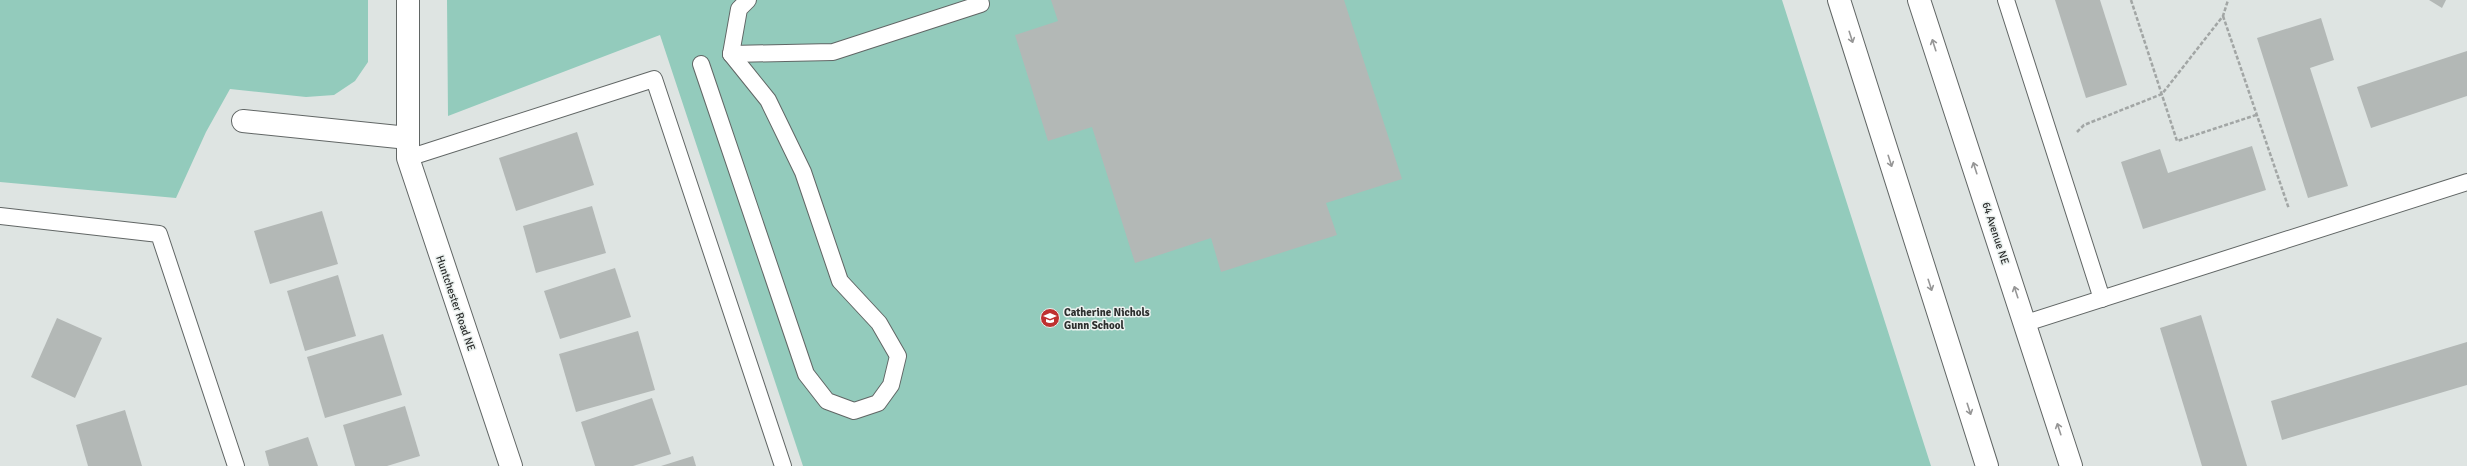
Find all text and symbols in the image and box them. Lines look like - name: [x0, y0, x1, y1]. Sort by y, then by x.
- one-way arrow: [1848, 30, 1855, 43]
- one-way arrow: [1929, 39, 1937, 51]
- one-way arrow: [1887, 154, 1894, 167]
- one-way arrow: [1970, 163, 1978, 175]
- street label: 64 Avenue NE: [1979, 200, 2012, 266]
- street label: Huntchester Road NE: [433, 254, 478, 353]
- one-way arrow: [1926, 279, 1934, 291]
- one-way arrow: [2011, 286, 2019, 298]
- place label: Catherine Nichols Gunn School: [1064, 306, 1150, 332]
- school or university icon: Catherine Nichols Gunn School: [1039, 307, 1061, 329]
- one-way arrow: [1966, 402, 1973, 415]
- one-way arrow: [2055, 423, 2063, 435]

